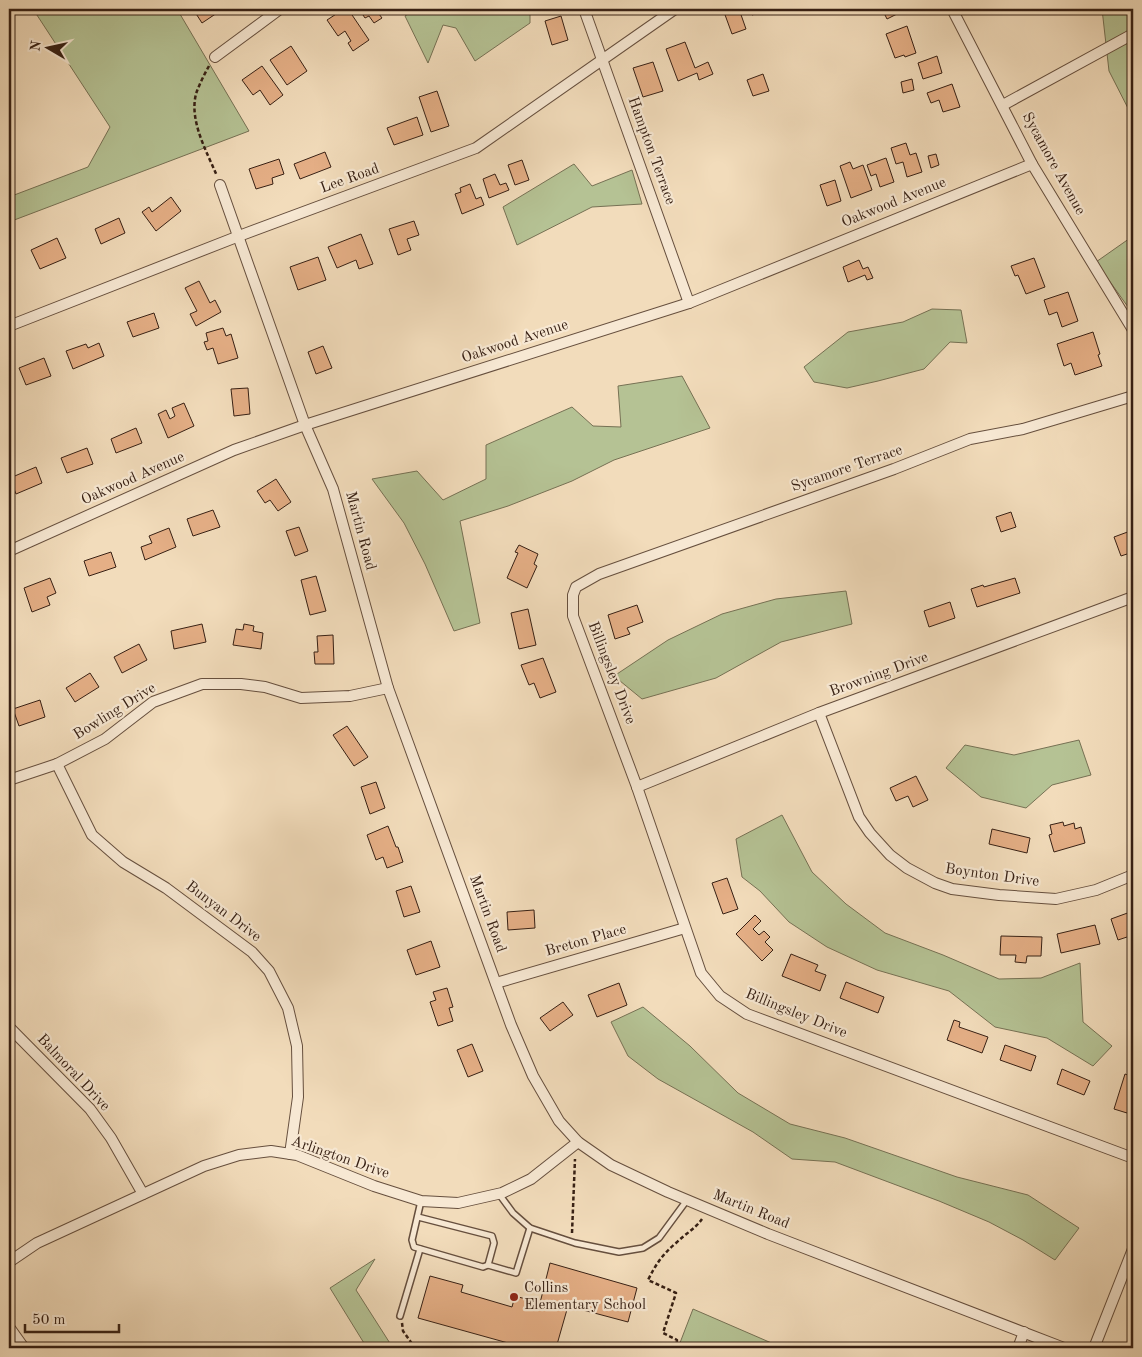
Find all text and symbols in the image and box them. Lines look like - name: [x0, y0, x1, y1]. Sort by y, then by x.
- north arrow: [22, 22, 72, 72]
- text: N: [28, 39, 44, 53]
- street label: Hampton Terrace: [625, 95, 678, 207]
- street label: Sycamore Avenue: [1019, 110, 1087, 218]
- street label: Lee Road: [319, 161, 382, 197]
- street label: Oakwood Avenue: [840, 175, 948, 231]
- street label: Oakwood Avenue: [460, 318, 570, 366]
- street label: Sycamore Terrace: [789, 443, 905, 495]
- street label: Oakwood Avenue: [79, 449, 187, 508]
- street label: Martin Road: [342, 490, 378, 572]
- street label: Billingsley Drive: [585, 620, 637, 726]
- street label: Browning Drive: [828, 650, 930, 700]
- street label: Bowling Drive: [71, 681, 159, 743]
- street label: Boynton Drive: [944, 862, 1040, 890]
- street label: Martin Road: [466, 873, 508, 955]
- street label: Bunyan Drive: [183, 879, 263, 945]
- street label: Breton Place: [544, 922, 628, 960]
- street label: Billingsley Drive: [743, 987, 849, 1041]
- street label: Balmoral Drive: [34, 1032, 112, 1114]
- street label: Arlington Drive: [289, 1134, 391, 1182]
- street label: Martin Road: [711, 1188, 792, 1232]
- place label: Collins Elementary School: [524, 1281, 646, 1313]
- marker: Collins Elementary School: [508, 1291, 520, 1303]
- scale bar: [25, 1302, 119, 1334]
- text: 50 m: [32, 1313, 66, 1328]

